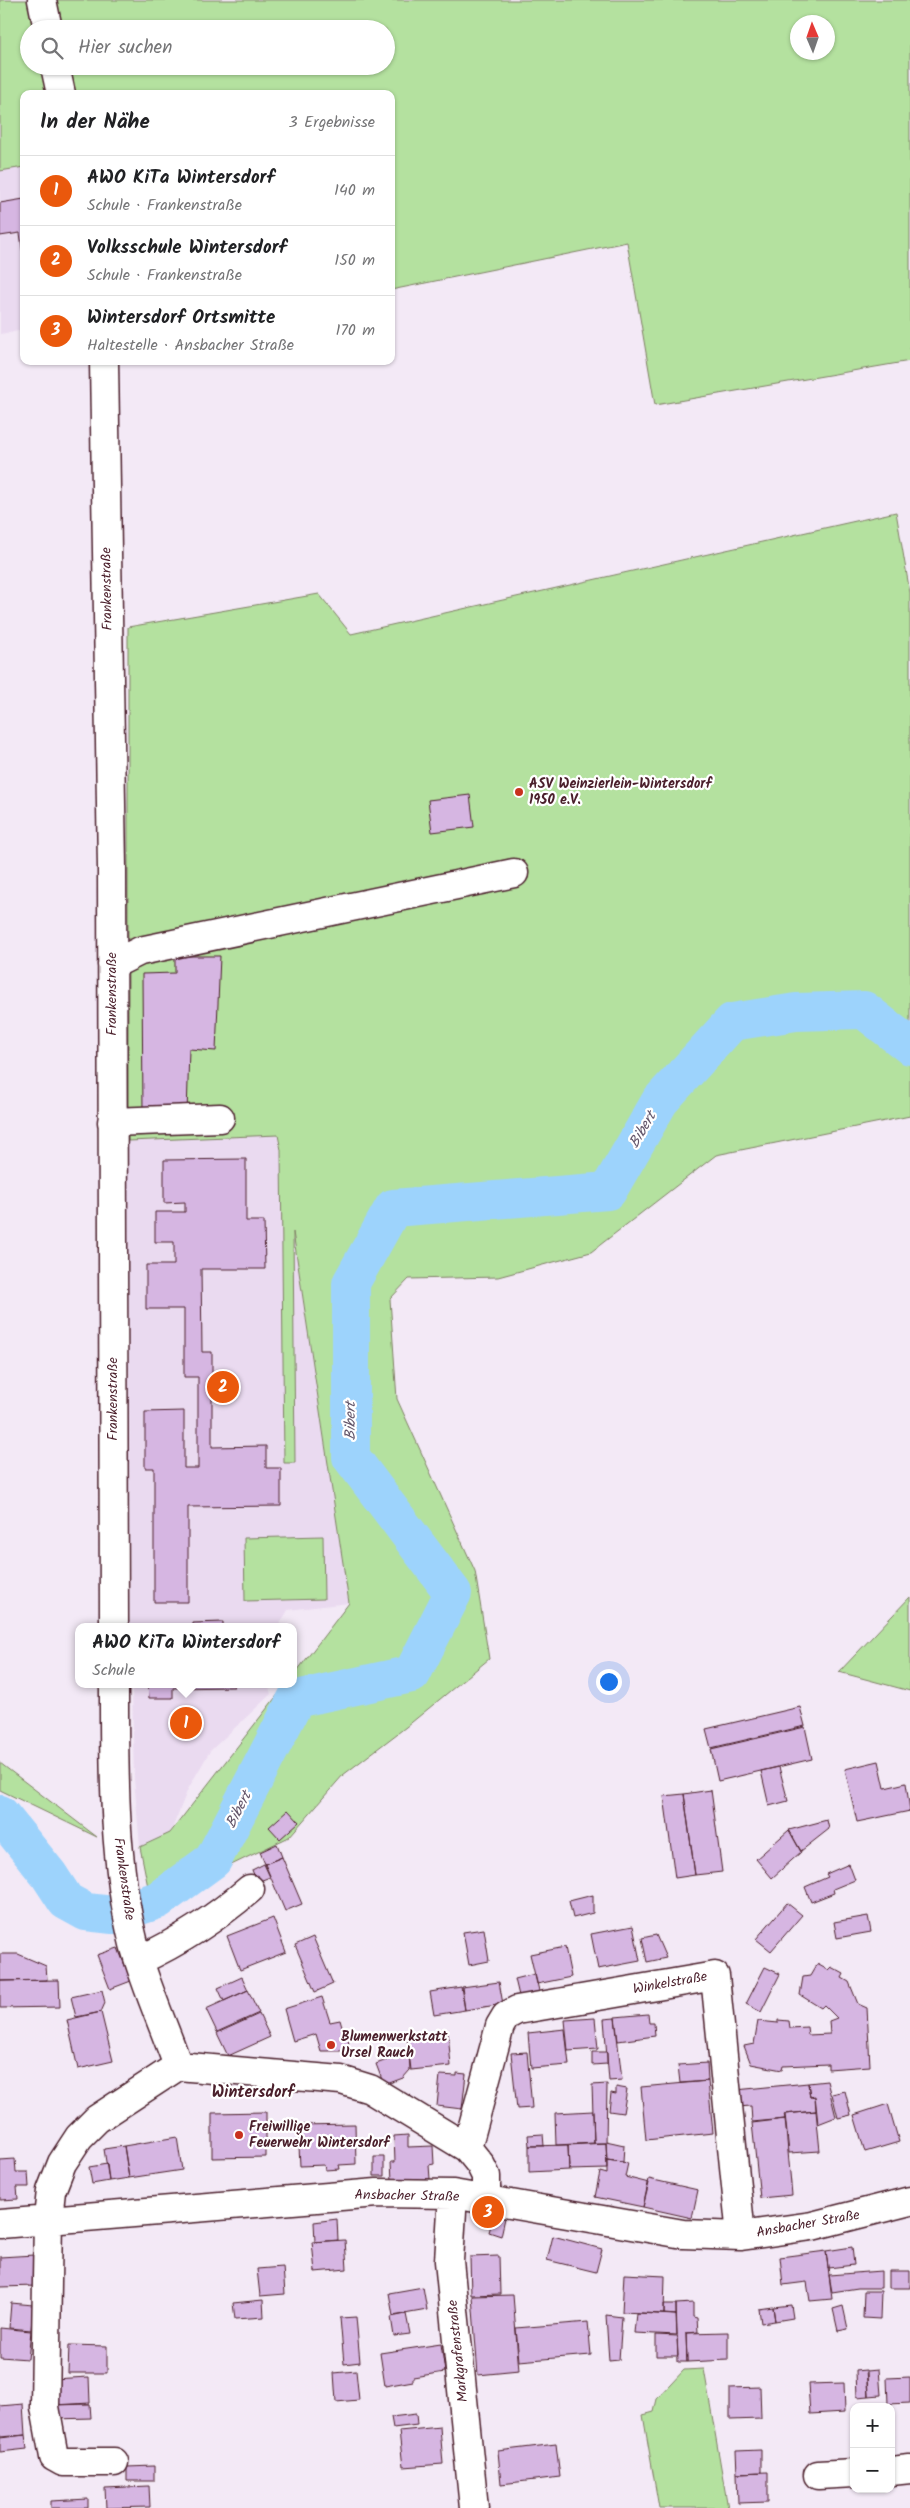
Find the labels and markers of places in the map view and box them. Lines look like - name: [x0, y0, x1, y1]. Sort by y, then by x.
- place label: ASV Weinzierlein-Wintersdorf 1950 e.V.: [529, 773, 713, 811]
- marker: ASV Weinzierlein-Wintersdorf 1950 e.V.: [513, 786, 525, 798]
- pin: 2: [207, 1368, 239, 1406]
- pin: 1: [170, 1704, 202, 1742]
- place label: Blumenwerkstatt Ursel Rauch: [341, 2026, 448, 2064]
- marker: Blumenwerkstatt Ursel Rauch: [325, 2039, 337, 2051]
- place label: Freiwillige Feuerwehr Wintersdorf: [249, 2116, 391, 2154]
- marker: Freiwillige Feuerwehr Wintersdorf: [233, 2129, 245, 2141]
- pin: 3: [472, 2193, 504, 2231]

